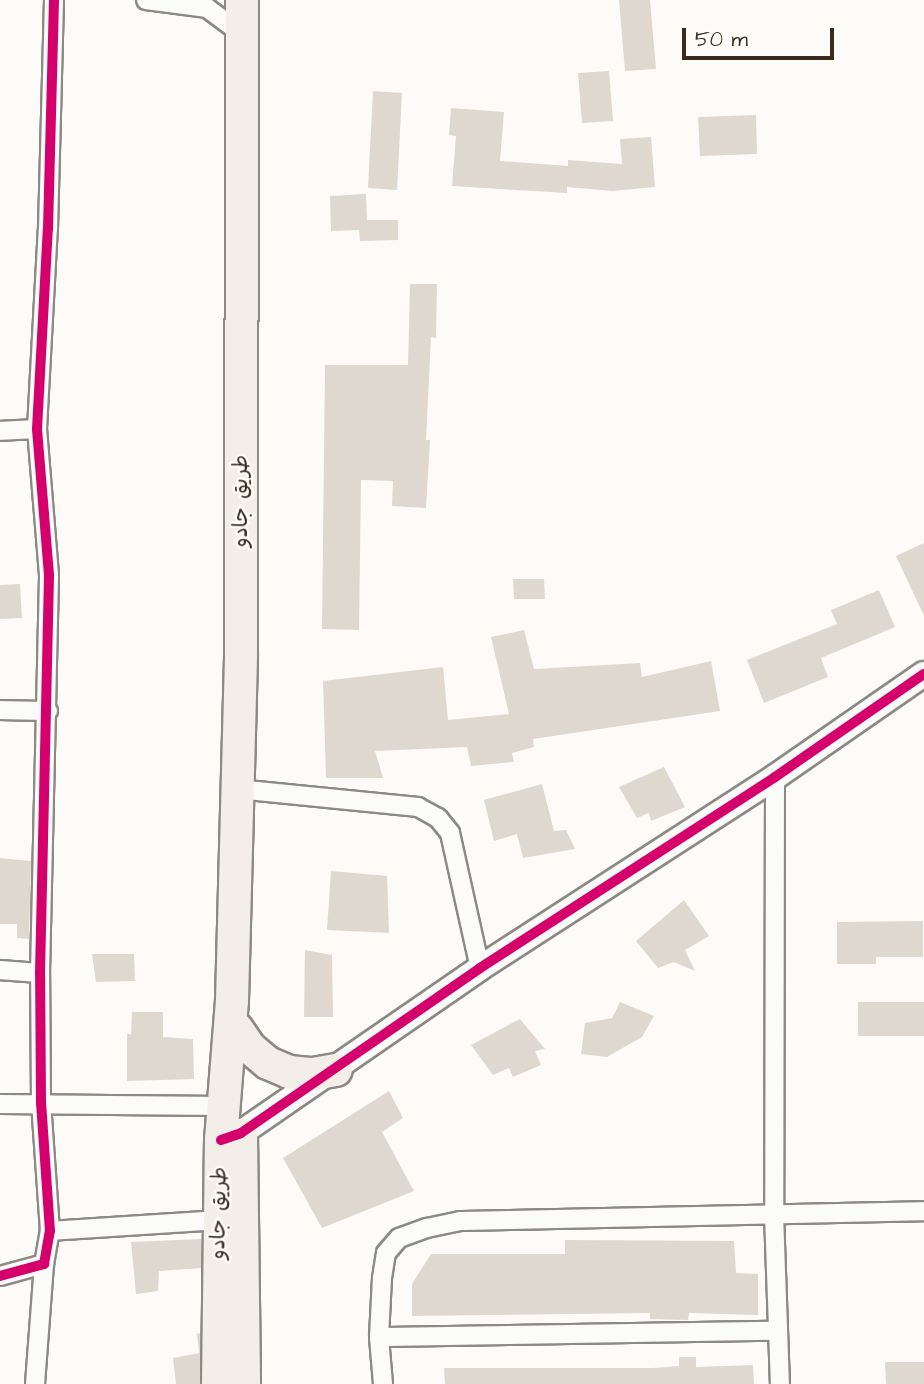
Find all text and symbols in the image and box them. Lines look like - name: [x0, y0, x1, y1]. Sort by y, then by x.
- scale bar: [686, 14, 838, 58]
- text: 50 m: [695, 25, 748, 54]
- street label: طريق جادو: [228, 455, 254, 547]
- street label: طريق جادو: [206, 1167, 232, 1259]

